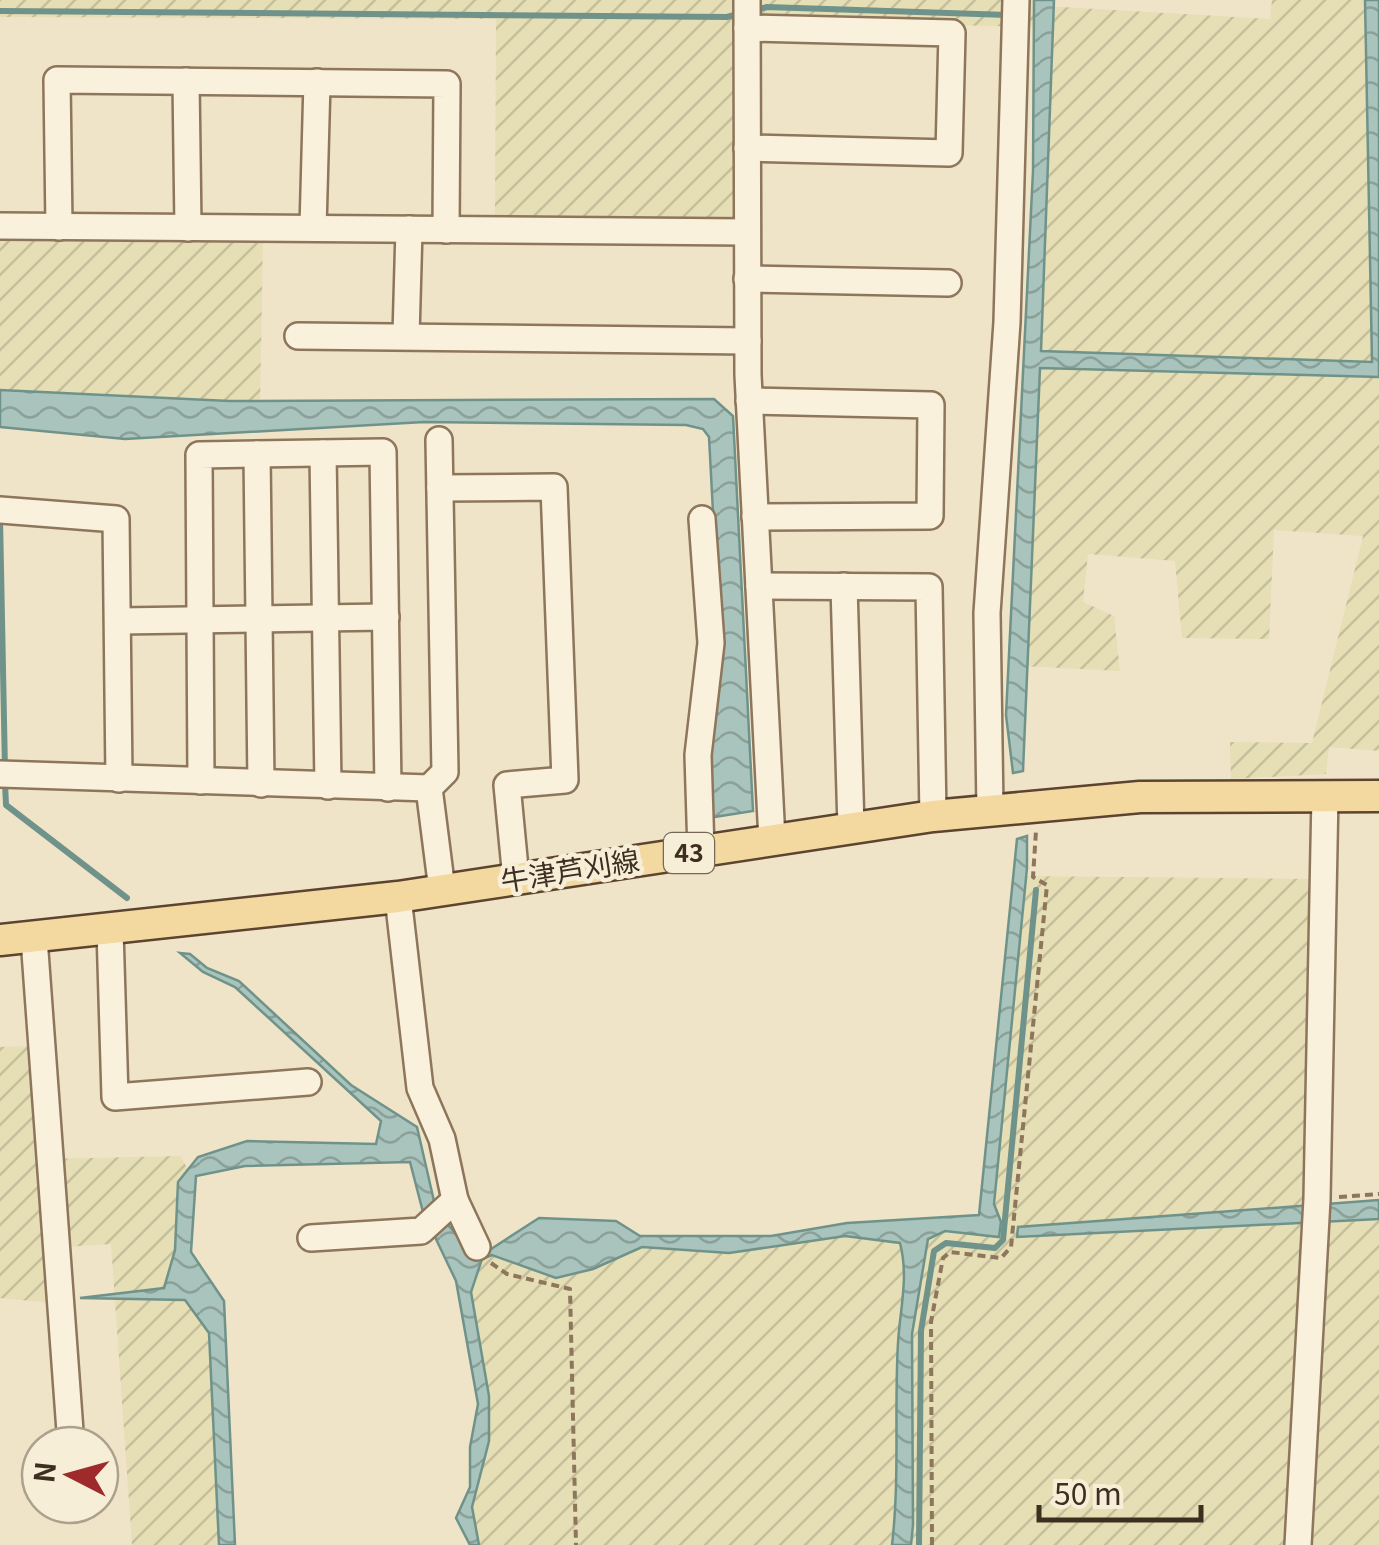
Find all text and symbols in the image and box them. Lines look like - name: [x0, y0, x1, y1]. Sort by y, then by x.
- road number: 43: [664, 833, 714, 873]
- street label: 牛津芦刈線: [497, 838, 642, 900]
- north arrow: [20, 1425, 120, 1525]
- text: N: [22, 1460, 64, 1485]
- scale bar: [1039, 1460, 1202, 1522]
- text: 50 m: [1054, 1470, 1122, 1514]

